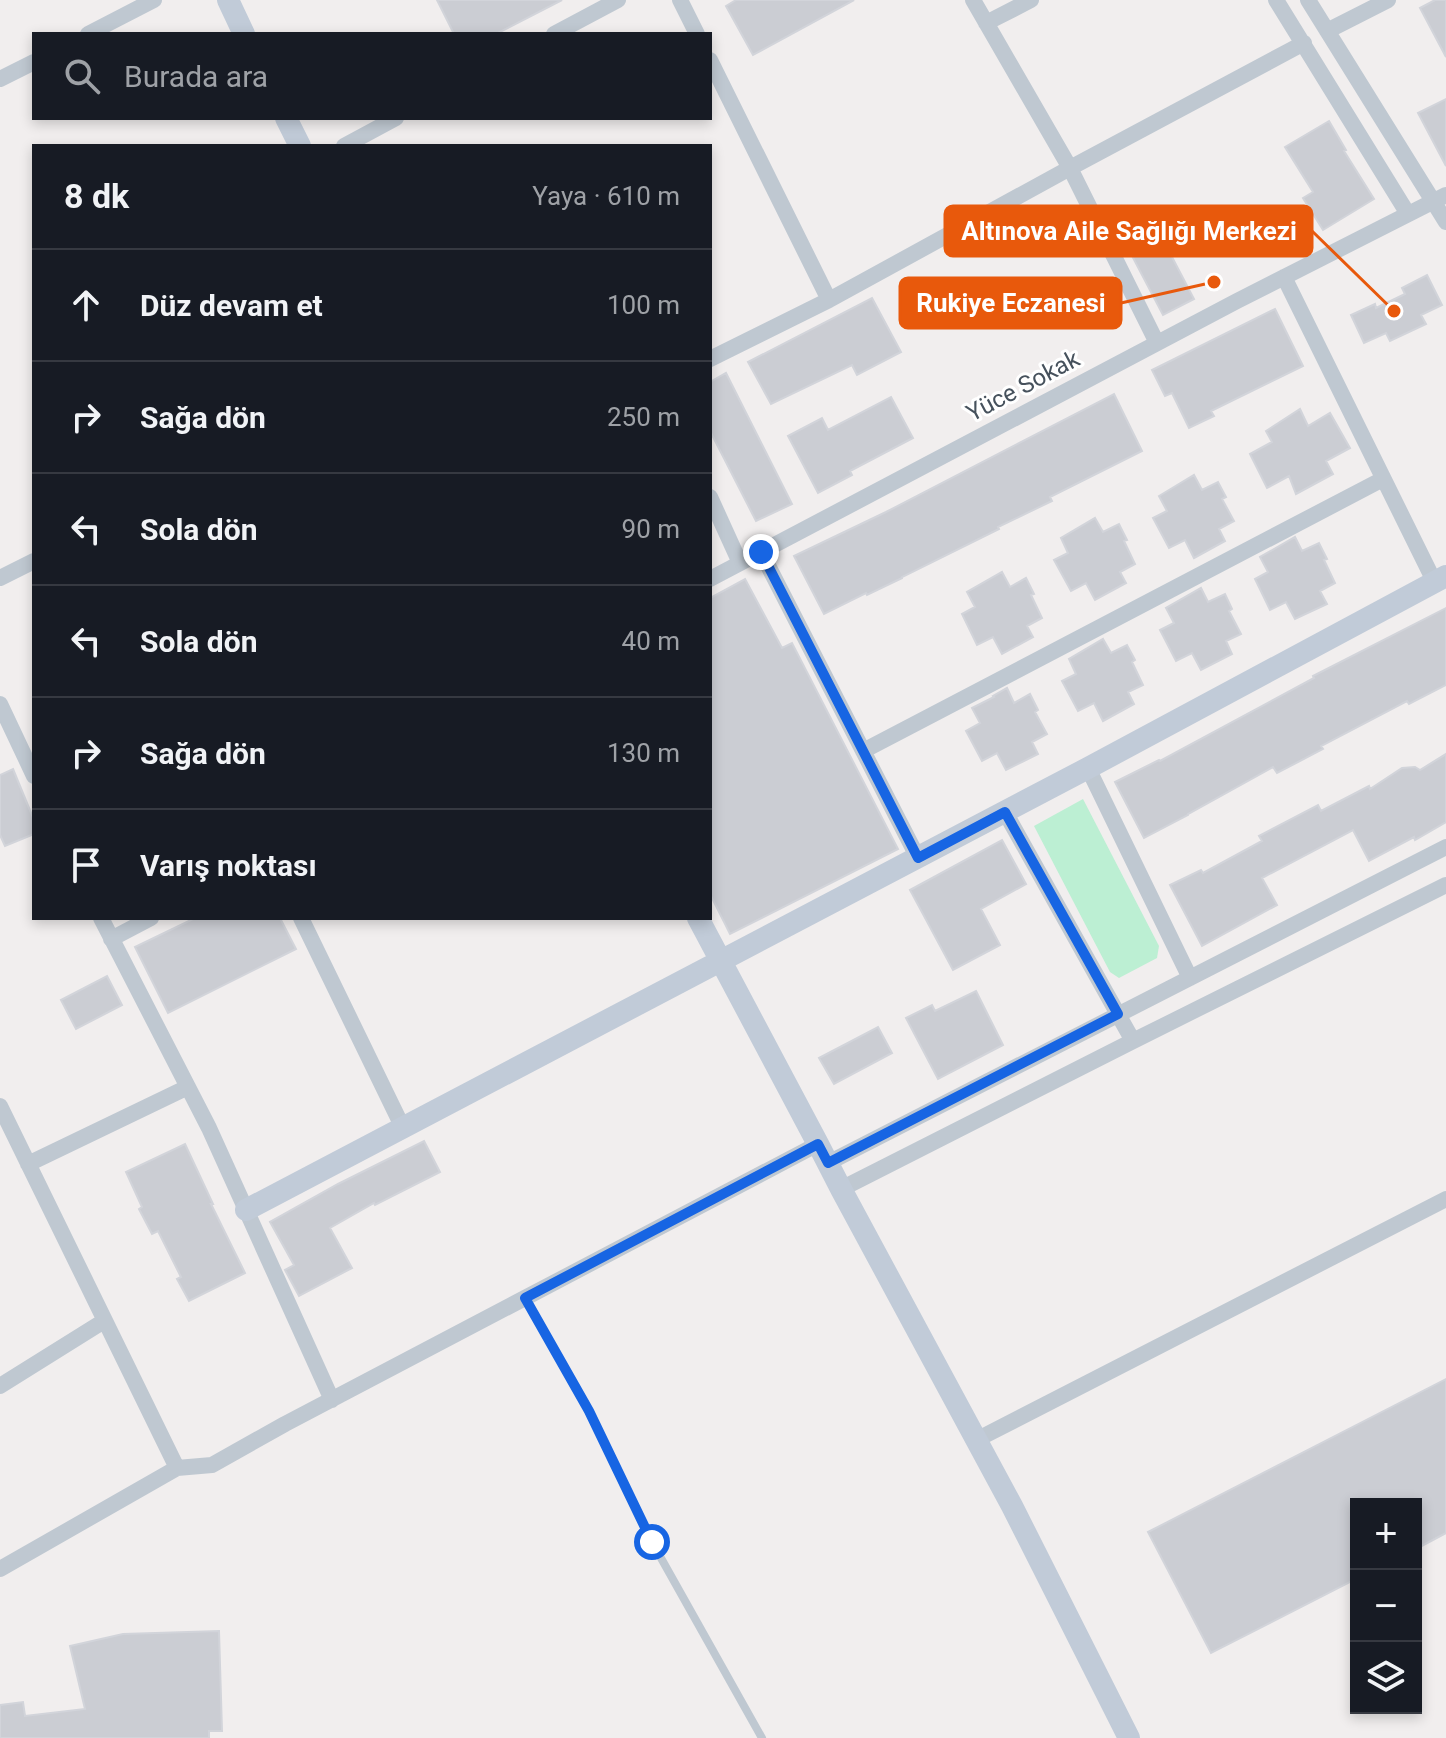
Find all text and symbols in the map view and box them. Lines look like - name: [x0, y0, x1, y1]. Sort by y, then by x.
- search box: [32, 32, 712, 120]
- icon: search: [60, 54, 104, 98]
- text: Burada ara: [124, 59, 268, 94]
- text: 8 dk: [64, 176, 129, 216]
- text: Yaya · 610 m: [532, 181, 680, 211]
- callout: Altınova Aile Sağlığı Merkezi: [945, 206, 1312, 256]
- text: Altınova Aile Sağlığı Merkezi: [961, 216, 1297, 246]
- callout: Rukiye Eczanesi: [900, 278, 1121, 328]
- icon: ahead: [64, 283, 108, 327]
- text: Düz devam et: [140, 288, 323, 323]
- text: Rukiye Eczanesi: [916, 288, 1106, 318]
- text: 100 m: [607, 290, 680, 320]
- street label: Yüce Sokak: [962, 344, 1085, 427]
- icon: right: [64, 395, 108, 439]
- text: Sağa dön: [140, 400, 266, 435]
- text: 250 m: [607, 402, 680, 432]
- icon: left: [64, 507, 108, 551]
- text: Sola dön: [140, 512, 258, 547]
- text: 90 m: [622, 514, 680, 544]
- route end: [743, 534, 779, 570]
- icon: left: [64, 619, 108, 663]
- text: Sola dön: [140, 624, 258, 659]
- text: 40 m: [622, 626, 680, 656]
- icon: right: [64, 731, 108, 775]
- text: Sağa dön: [140, 736, 266, 771]
- text: 130 m: [607, 738, 680, 768]
- icon: arrive: [64, 843, 108, 887]
- text: Varış noktası: [140, 848, 317, 883]
- map controls: [1350, 1498, 1422, 1714]
- button: +: [1350, 1498, 1422, 1570]
- route start: [634, 1524, 670, 1560]
- button: −: [1350, 1570, 1422, 1642]
- button: layers: [1350, 1642, 1422, 1714]

